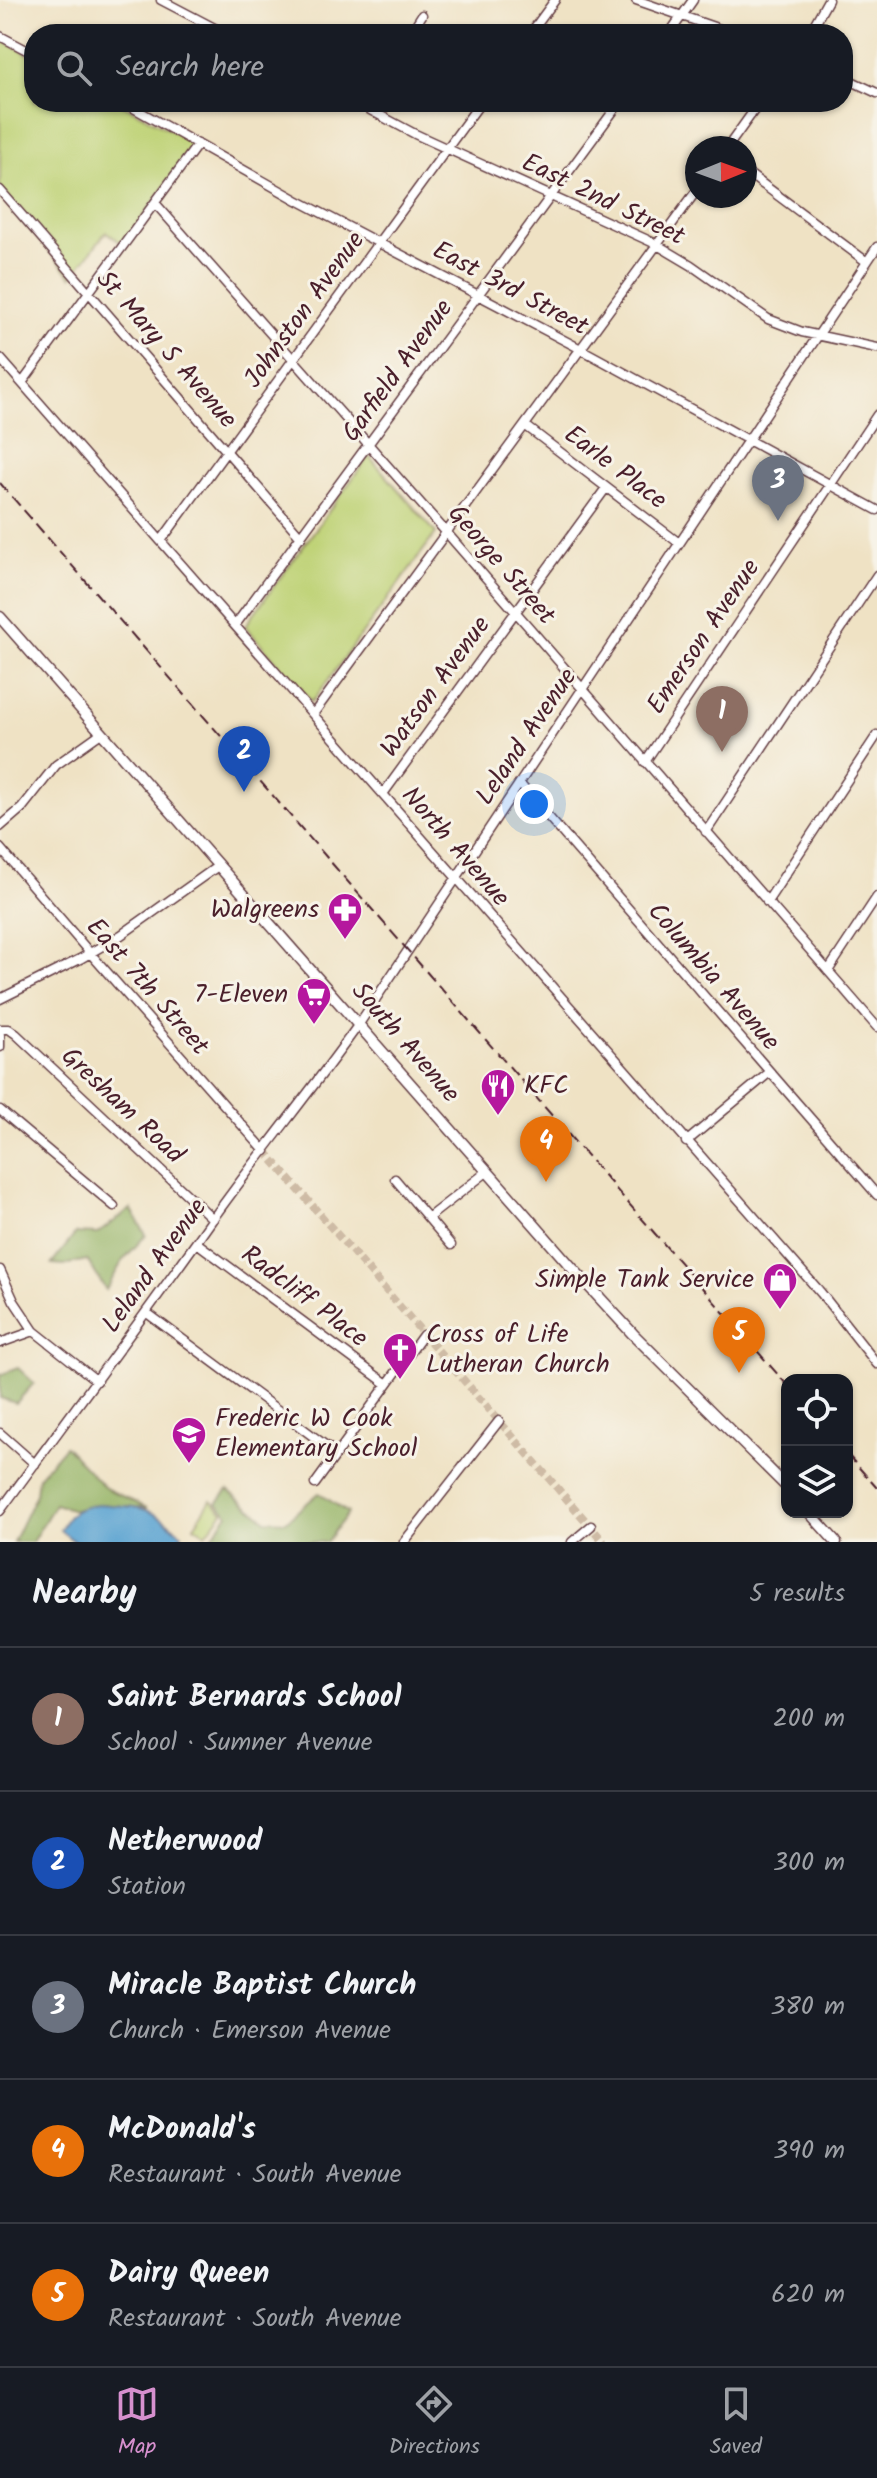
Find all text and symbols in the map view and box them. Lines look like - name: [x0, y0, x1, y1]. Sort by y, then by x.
- search box: [24, 24, 853, 112]
- text: Search here: [116, 44, 264, 92]
- icon: search: [52, 46, 96, 90]
- north arrow: [685, 136, 757, 208]
- street label: East 2nd Street: [514, 142, 693, 258]
- street label: Johnston Avenue: [233, 222, 377, 397]
- street label: East 3rd Street: [424, 230, 597, 348]
- street label: St Mary S Avenue: [85, 261, 247, 439]
- street label: Garfield Avenue: [332, 290, 465, 451]
- street label: Earle Place: [554, 415, 676, 521]
- pin: 3: [752, 455, 804, 521]
- street label: George Street: [436, 495, 566, 635]
- street label: Emerson Avenue: [636, 550, 772, 723]
- street label: Watson Avenue: [370, 607, 502, 767]
- street label: Leland Avenue: [465, 659, 589, 814]
- pin: 1: [696, 686, 748, 752]
- pin: 2: [218, 726, 270, 792]
- street label: North Avenue: [390, 777, 520, 917]
- your location: [514, 784, 554, 824]
- place label: Walgreens: [211, 889, 319, 931]
- pharmacy icon: Walgreens: [326, 891, 364, 941]
- street label: Columbia Avenue: [636, 893, 790, 1061]
- street label: East 7th Street: [75, 909, 220, 1066]
- street label: South Avenue: [340, 973, 470, 1113]
- place label: 7-Eleven: [194, 974, 288, 1016]
- supermarket icon: 7-Eleven: [295, 976, 333, 1026]
- street label: Gresham Road: [50, 1037, 194, 1175]
- place label: KFC: [524, 1065, 569, 1107]
- restaurant icon: KFC: [479, 1067, 517, 1117]
- pin: 4: [520, 1116, 572, 1182]
- street label: Leland Avenue: [91, 1189, 219, 1342]
- street label: Radcliff Place: [231, 1235, 377, 1359]
- place label: Simple Tank Service: [535, 1259, 754, 1301]
- shop icon: Simple Tank Service: [761, 1261, 799, 1311]
- pin: 5: [713, 1307, 765, 1373]
- place label: Cross of Life Lutheran Church: [426, 1314, 610, 1386]
- church icon: Cross of Life Lutheran Church: [381, 1331, 419, 1381]
- map controls: [781, 1374, 853, 1518]
- button: locate: [781, 1374, 853, 1446]
- place label: Frederic W Cook Elementary School: [215, 1398, 417, 1470]
- school or university icon: Frederic W Cook Elementary School: [170, 1415, 208, 1465]
- button: layers: [781, 1446, 853, 1518]
- text: Nearby: [32, 1567, 137, 1621]
- text: 5 results: [749, 1573, 845, 1615]
- text: Saint Bernards School: [108, 1674, 402, 1722]
- text: 1: [54, 1698, 62, 1740]
- text: 200 m: [773, 1698, 845, 1740]
- text: School · Sumner Avenue: [108, 1722, 372, 1764]
- text: Netherwood: [108, 1818, 262, 1866]
- text: 2: [50, 1842, 66, 1884]
- text: 300 m: [773, 1842, 845, 1884]
- text: Station: [108, 1866, 186, 1908]
- text: Miracle Baptist Church: [108, 1962, 416, 2010]
- text: 3: [51, 1986, 65, 2028]
- text: 380 m: [770, 1986, 845, 2028]
- text: Church · Emerson Avenue: [108, 2010, 391, 2052]
- text: McDonald's: [108, 2106, 256, 2154]
- text: 4: [51, 2130, 65, 2172]
- text: 390 m: [773, 2130, 845, 2172]
- text: Restaurant · South Avenue: [108, 2154, 402, 2196]
- text: Dairy Queen: [108, 2250, 269, 2298]
- text: 5: [51, 2274, 65, 2316]
- text: 620 m: [771, 2274, 845, 2316]
- text: Restaurant · South Avenue: [108, 2298, 402, 2340]
- tab: Map: [115, 2382, 159, 2465]
- tab: Directions: [389, 2382, 480, 2465]
- tab: Saved: [710, 2382, 762, 2465]

